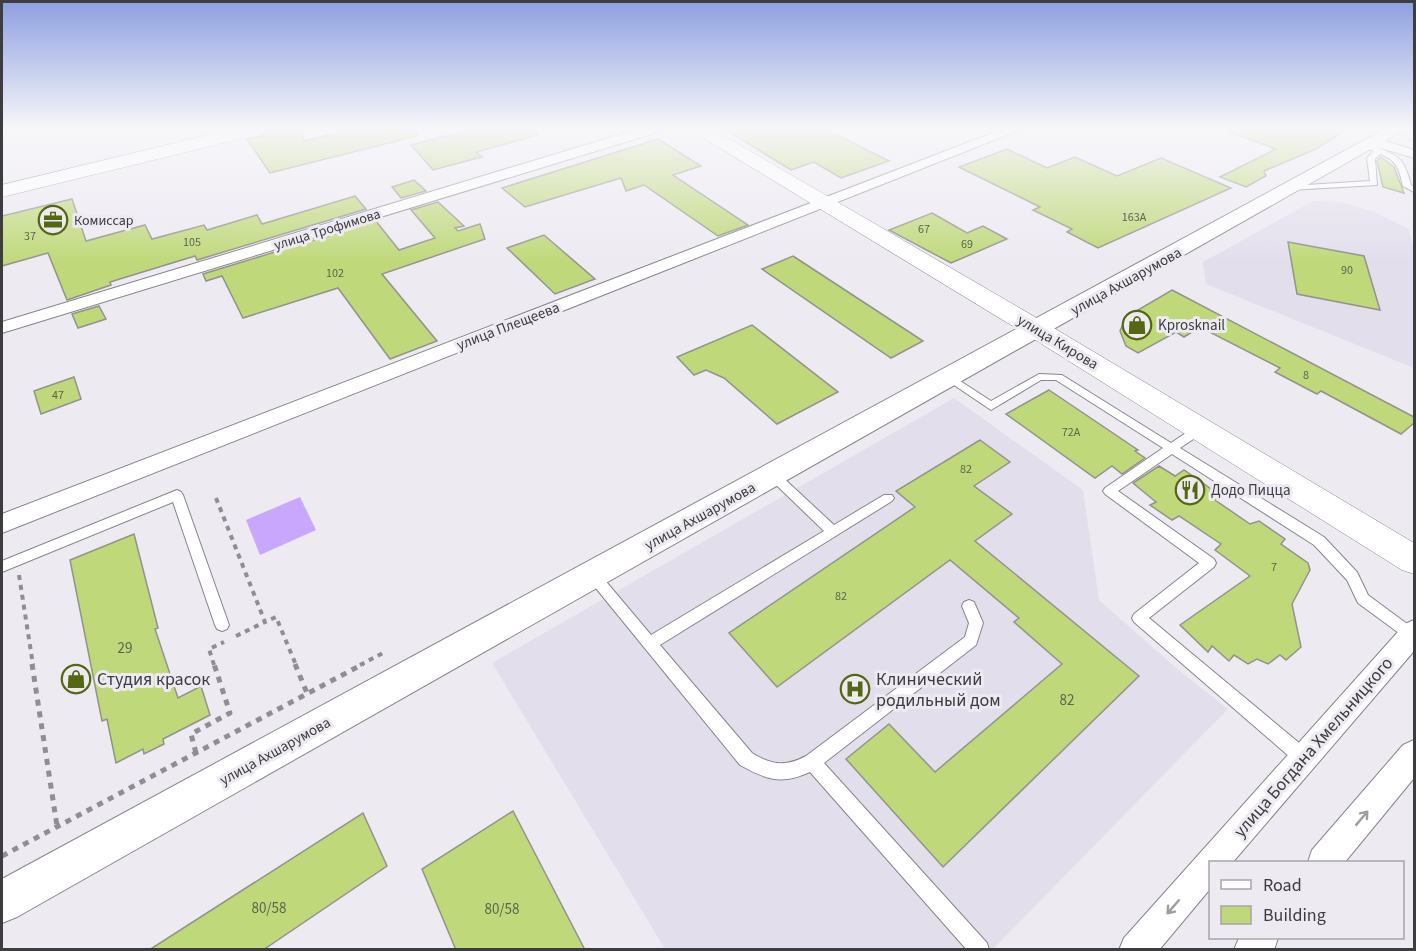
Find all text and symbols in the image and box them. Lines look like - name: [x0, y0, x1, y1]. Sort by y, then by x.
- office icon: Комиссар: [37, 204, 69, 236]
- street label: улица Трофимова: [272, 204, 383, 256]
- house number: 163А: [1122, 209, 1147, 226]
- place label: Комиссар: [74, 211, 134, 231]
- house number: 67: [918, 221, 930, 238]
- house number: 37: [24, 228, 36, 245]
- house number: 105: [183, 234, 201, 251]
- house number: 69: [961, 236, 973, 253]
- street label: улица Ахшарумова: [1067, 242, 1186, 321]
- house number: 90: [1341, 262, 1353, 279]
- house number: 102: [326, 265, 344, 282]
- street label: улица Плещеева: [454, 297, 563, 356]
- shop icon: Kprosknail: [1121, 309, 1153, 341]
- street label: улица Кирова: [1013, 310, 1102, 375]
- place label: Kprosknail: [1158, 315, 1225, 336]
- house number: 8: [1303, 367, 1309, 384]
- house number: 47: [52, 387, 64, 404]
- house number: 72А: [1062, 424, 1081, 441]
- house number: 82: [960, 461, 972, 478]
- restaurant icon: Додо Пицца: [1174, 474, 1206, 506]
- street label: улица Ахшарумова: [641, 477, 760, 556]
- place label: Додо Пицца: [1211, 480, 1290, 501]
- house number: 7: [1271, 559, 1277, 576]
- house number: 82: [835, 588, 847, 605]
- house number: 29: [118, 638, 132, 659]
- street label: улица Богдана Хмельницкого: [1228, 652, 1399, 843]
- shop icon: Студия красок: [60, 663, 92, 695]
- place label: Студия красок: [97, 667, 210, 692]
- place label: Клинический родильный дом: [876, 667, 1001, 713]
- hospital icon: Клинический родильный дом: [839, 673, 871, 705]
- house number: 82: [1060, 690, 1074, 711]
- street label: улица Ахшарумова: [216, 712, 335, 791]
- one-way arrow: [1355, 810, 1368, 826]
- legend: [1209, 861, 1404, 939]
- text: Road: [1263, 873, 1302, 898]
- house number: 80/58: [251, 898, 287, 919]
- house number: 80/58: [484, 899, 520, 920]
- one-way arrow: [1166, 899, 1180, 914]
- text: Building: [1263, 903, 1326, 928]

